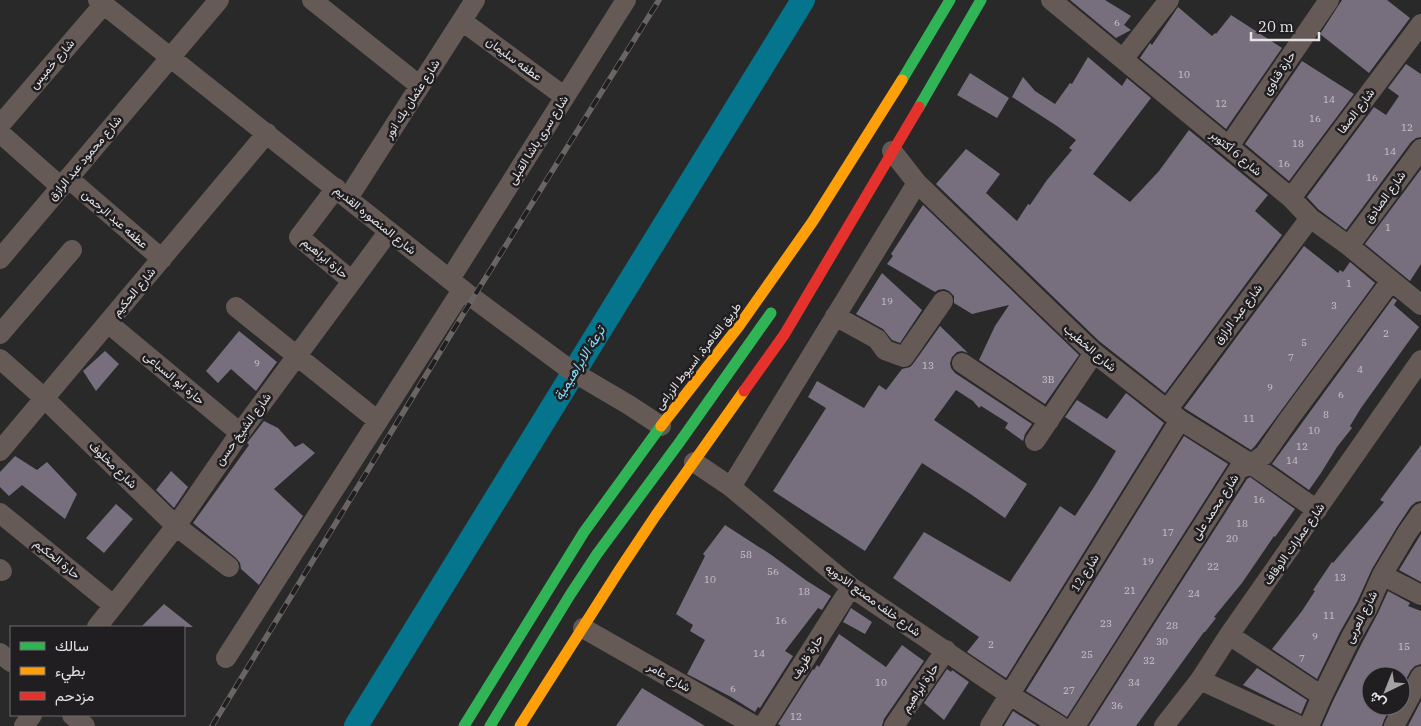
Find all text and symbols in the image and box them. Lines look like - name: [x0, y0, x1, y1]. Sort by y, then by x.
- scale bar: [1251, 10, 1318, 42]
- house number: 6: [1114, 16, 1120, 29]
- text: 20 m: [1258, 17, 1294, 36]
- street label: عطفه سليمان: [484, 33, 545, 84]
- street label: شارع خميس: [26, 36, 79, 93]
- street label: حارة قناوى: [1259, 48, 1299, 98]
- street label: شارع عثمان بك انور: [380, 56, 444, 143]
- house number: 10: [1178, 68, 1190, 81]
- street label: شارع الصفا: [1334, 85, 1379, 137]
- street label: شارع سرى باشا القبلى: [504, 92, 573, 188]
- house number: 14: [1323, 93, 1335, 106]
- house number: 12: [1215, 97, 1227, 110]
- street label: شارع محمود عبد الرازق: [45, 112, 126, 205]
- house number: 16: [1309, 112, 1321, 125]
- house number: 12: [1401, 121, 1413, 134]
- street label: شارع 6 أكتوبر: [1205, 126, 1265, 180]
- house number: 18: [1292, 137, 1304, 150]
- house number: 14: [1384, 145, 1396, 158]
- house number: 16: [1278, 157, 1290, 170]
- street label: شارع الصادق: [1361, 168, 1410, 227]
- house number: 16: [1366, 171, 1378, 184]
- street label: شارع المنصوره القديم: [330, 182, 419, 259]
- street label: عطفه عبد الرحمن: [79, 186, 151, 252]
- house number: 1: [1385, 221, 1391, 234]
- street label: حارة ابراهيم: [298, 234, 352, 282]
- street label: شارع الحكيم: [109, 264, 160, 321]
- house number: 1: [1346, 277, 1352, 290]
- street label: شارع عبد الرازق: [1210, 281, 1267, 348]
- house number: 19: [881, 295, 893, 308]
- street label: طريق القاهرة, اسيوط الزراعى: [651, 299, 745, 413]
- house number: 3: [1331, 299, 1337, 312]
- water label: ترعة الابراهيمية: [549, 321, 610, 404]
- street label: شارع الخطيب: [1060, 321, 1120, 376]
- house number: 2: [1383, 327, 1389, 340]
- house number: 5: [1301, 336, 1307, 349]
- street label: حارة ابو السباعى: [140, 348, 208, 408]
- house number: 7: [1288, 351, 1294, 364]
- house number: 9: [254, 357, 260, 370]
- house number: 13: [922, 359, 934, 372]
- house number: 4: [1357, 363, 1363, 376]
- house number: 3B: [1042, 373, 1055, 386]
- house number: 9: [1267, 381, 1273, 394]
- house number: 6: [1338, 388, 1344, 401]
- street label: شارع الشيخ حسن: [211, 389, 276, 469]
- house number: 8: [1323, 408, 1329, 421]
- house number: 11: [1243, 412, 1255, 425]
- house number: 10: [1308, 424, 1320, 437]
- street label: شارع مخلوف: [85, 438, 141, 493]
- house number: 12: [1296, 440, 1308, 453]
- house number: 14: [1286, 454, 1298, 467]
- street label: شارع محمد على: [1188, 471, 1243, 544]
- house number: 16: [1253, 493, 1265, 506]
- street label: شارع عمارات الاوقاف: [1260, 500, 1329, 589]
- house number: 18: [1236, 517, 1248, 530]
- house number: 17: [1162, 526, 1174, 539]
- house number: 20: [1226, 532, 1238, 545]
- street label: حارة الحكيم: [31, 535, 83, 583]
- house number: 58: [740, 548, 752, 561]
- street label: شارع 12: [1067, 551, 1104, 595]
- house number: 19: [1142, 555, 1154, 568]
- street label: شارع خلف مصنع الادويه: [822, 560, 924, 641]
- house number: 22: [1207, 560, 1219, 573]
- house number: 56: [767, 565, 779, 578]
- house number: 13: [1334, 571, 1346, 584]
- house number: 10: [704, 573, 716, 586]
- house number: 21: [1124, 584, 1136, 597]
- house number: 18: [798, 585, 810, 598]
- house number: 24: [1188, 587, 1200, 600]
- street label: شارع العربى: [1341, 588, 1382, 646]
- house number: 11: [1323, 609, 1335, 622]
- house number: 16: [775, 614, 787, 627]
- house number: 23: [1100, 617, 1112, 630]
- house number: 28: [1166, 619, 1178, 632]
- legend: [10, 626, 185, 716]
- house number: 9: [1312, 630, 1318, 643]
- street label: حارة ظريف: [787, 632, 827, 682]
- house number: 30: [1156, 635, 1168, 648]
- text: سالك: [55, 636, 89, 655]
- house number: 2: [988, 638, 994, 651]
- house number: 15: [1398, 640, 1410, 653]
- house number: 14: [753, 647, 765, 660]
- house number: 25: [1081, 648, 1093, 661]
- house number: 7: [1299, 652, 1305, 665]
- house number: 32: [1143, 654, 1155, 667]
- street label: شارع عامر: [643, 658, 694, 697]
- street label: حارة ابراهيم: [898, 660, 942, 716]
- text: بطيء: [55, 661, 85, 684]
- north arrow: [1361, 666, 1411, 716]
- house number: 10: [875, 676, 887, 689]
- house number: 34: [1128, 676, 1140, 689]
- house number: 6: [730, 682, 736, 695]
- house number: 27: [1063, 684, 1075, 697]
- text: مزدحم: [55, 686, 94, 706]
- text: ش: [1365, 688, 1389, 713]
- house number: 36: [1111, 699, 1123, 712]
- house number: 12: [790, 710, 802, 723]

